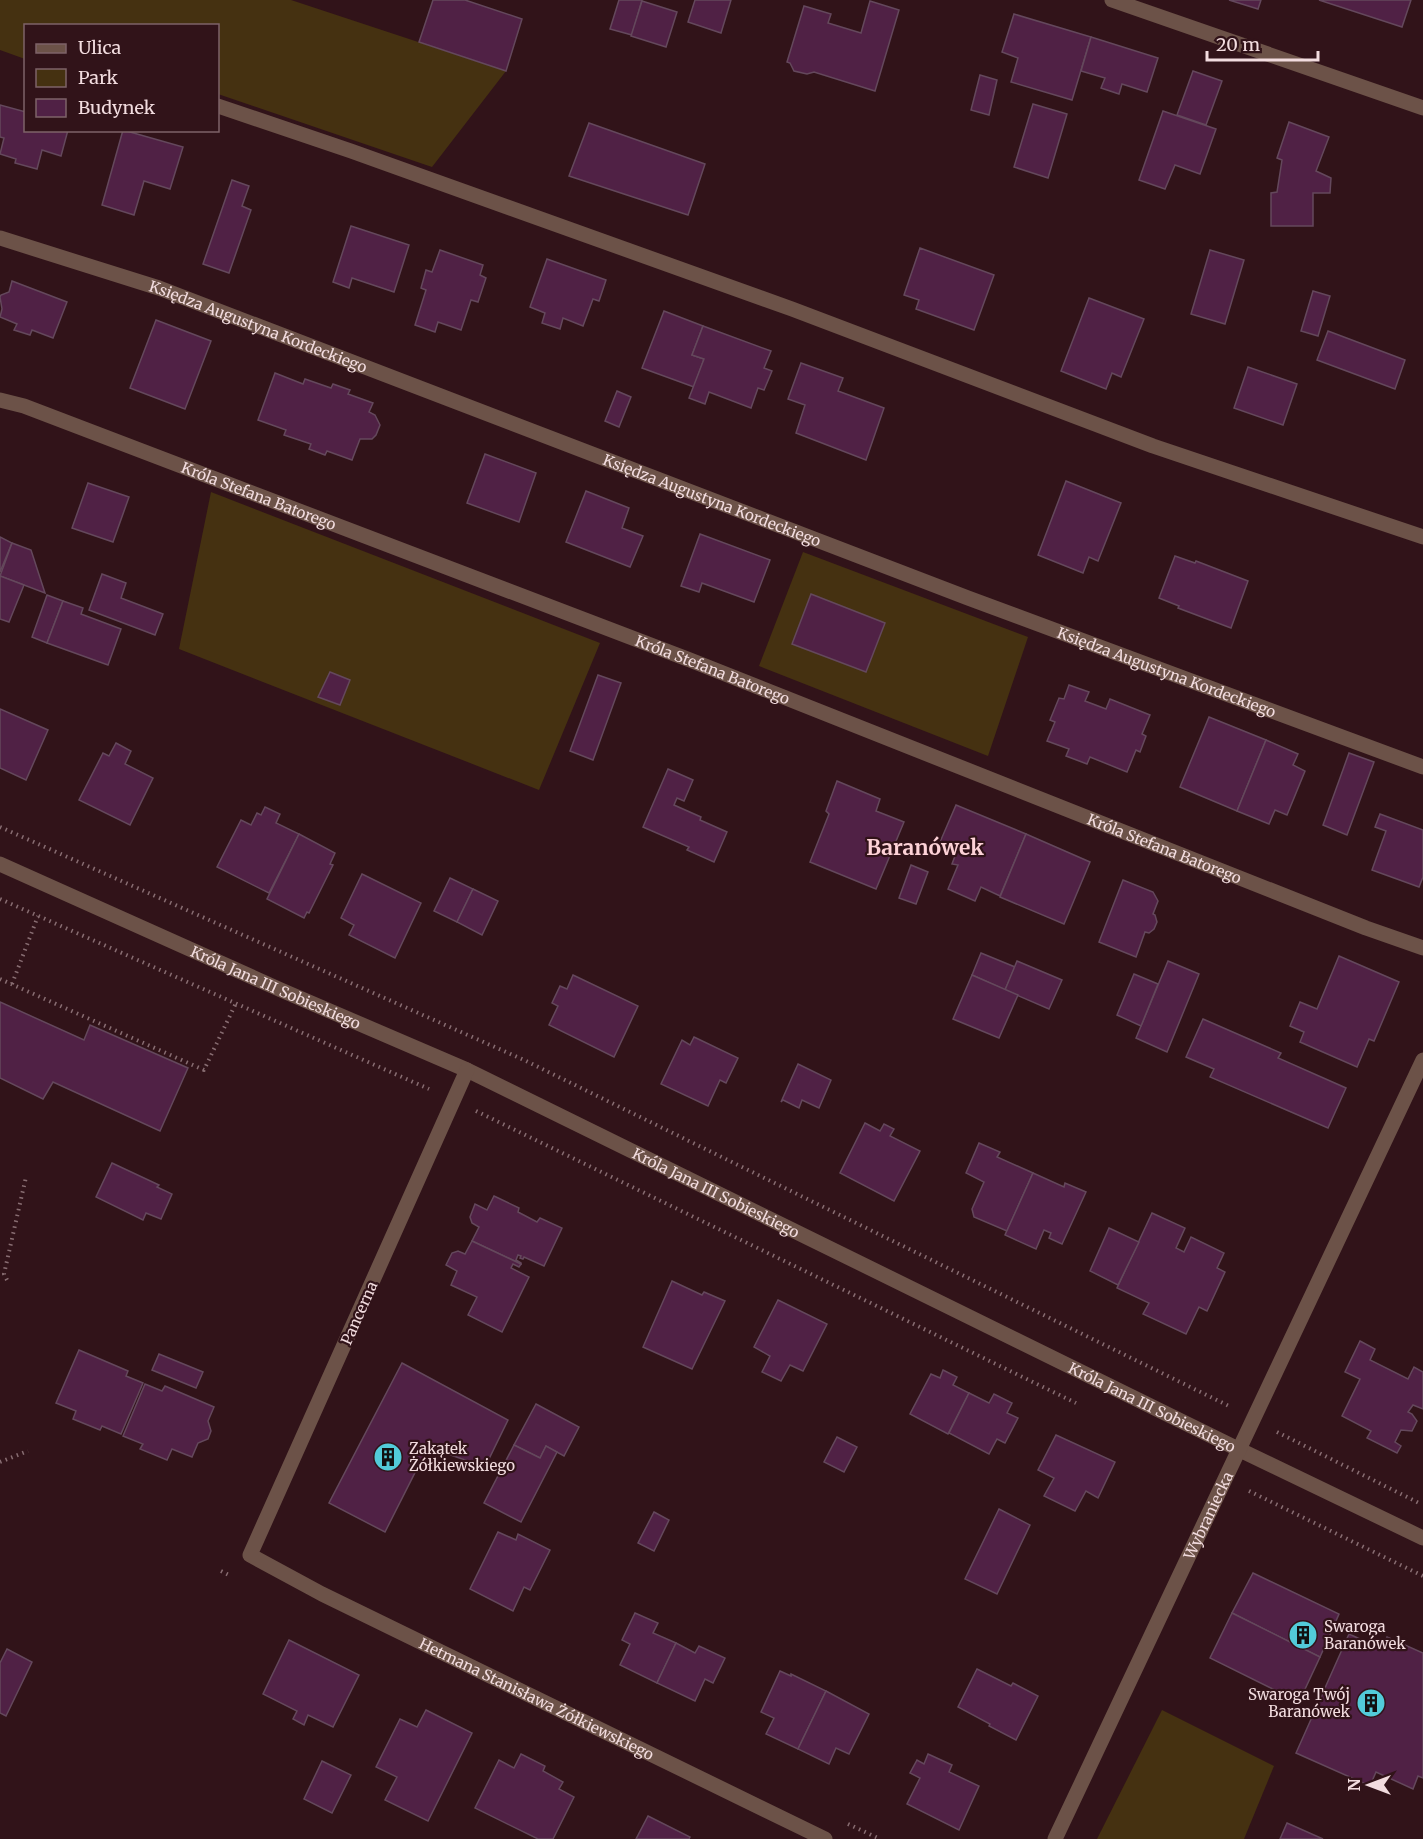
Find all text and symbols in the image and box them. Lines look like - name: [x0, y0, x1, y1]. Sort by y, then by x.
- legend: [24, 24, 219, 132]
- scale bar: [1207, 24, 1318, 62]
- text: 20 m: [1216, 33, 1260, 56]
- text: Ulica: [78, 36, 122, 59]
- text: Park: [78, 66, 119, 89]
- text: Budynek: [78, 96, 156, 119]
- street label: Księdza Augustyna Kordeckiego: [147, 276, 370, 376]
- street label: Księdza Augustyna Kordeckiego: [600, 450, 824, 550]
- street label: Króla Stefana Batorego: [179, 457, 339, 534]
- street label: Księdza Augustyna Kordeckiego: [1055, 623, 1279, 721]
- street label: Króla Stefana Batorego: [633, 631, 793, 708]
- street label: Króla Stefana Batorego: [1085, 809, 1245, 887]
- district label: Baranówek: [866, 834, 984, 861]
- street label: Króla Jana III Sobieskiego: [188, 941, 364, 1033]
- street label: Króla Jana III Sobieskiego: [629, 1143, 803, 1242]
- street label: Pancerna: [337, 1278, 381, 1348]
- street label: Króla Jana III Sobieskiego: [1066, 1358, 1239, 1456]
- place label: Zakątek Żółkiewskiego: [409, 1439, 515, 1475]
- building icon: Zakątek Żółkiewskiego: [372, 1441, 404, 1473]
- street label: Wybraniecka: [1179, 1468, 1237, 1563]
- place label: Swaroga Baranówek: [1324, 1617, 1406, 1653]
- building icon: Swaroga Baranówek: [1287, 1619, 1319, 1651]
- street label: Hetmana Stanisława Żółkiewskiego: [416, 1633, 657, 1764]
- place label: Swaroga Twój Baranówek: [1248, 1685, 1350, 1721]
- building icon: Swaroga Twój Baranówek: [1355, 1687, 1387, 1719]
- north arrow: [1339, 1755, 1399, 1815]
- text: N: [1344, 1778, 1364, 1791]

